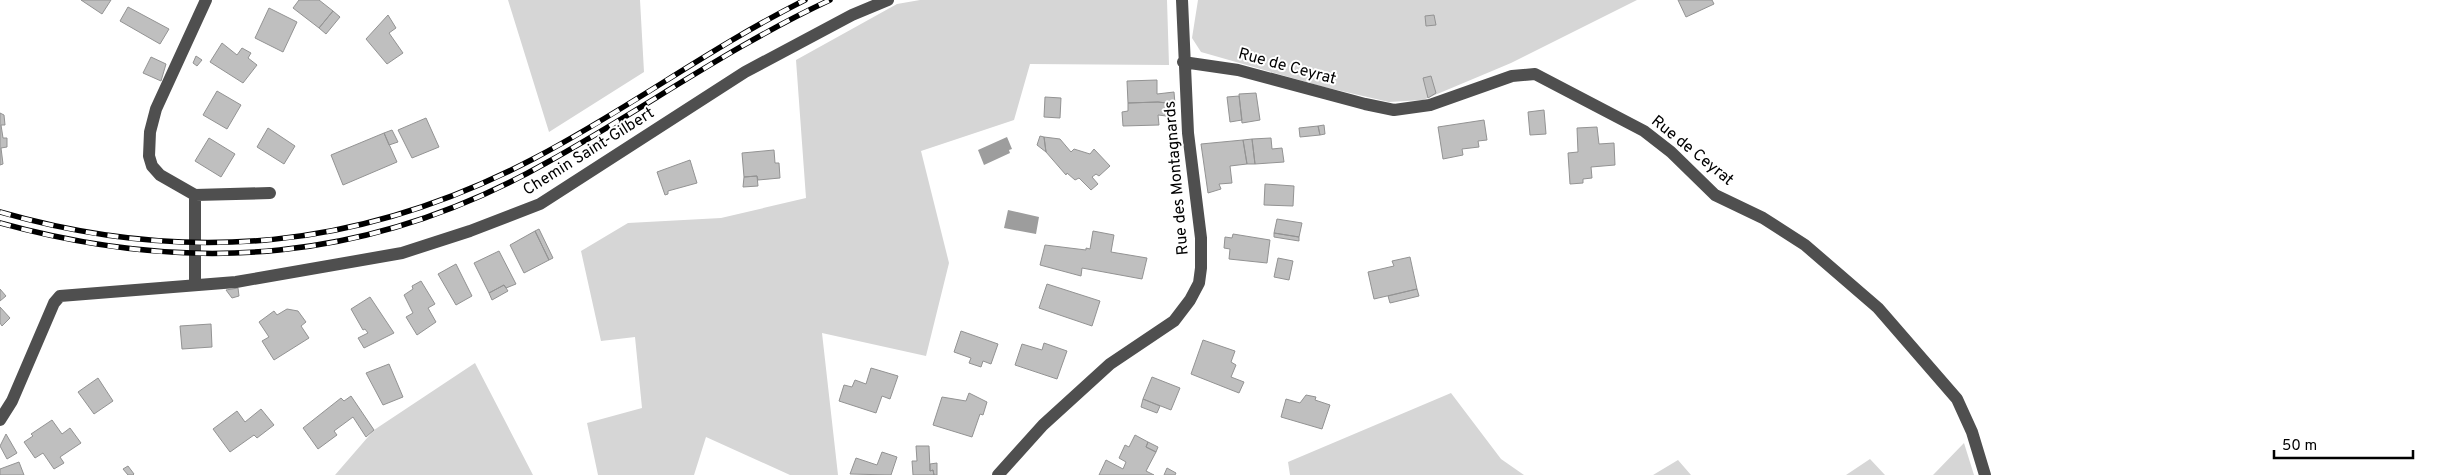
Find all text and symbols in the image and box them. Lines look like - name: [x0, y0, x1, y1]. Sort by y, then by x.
- street label: Rue de Ceyrat: [1236, 44, 1338, 90]
- street label: Rue des Montagnards: [1160, 100, 1194, 256]
- street label: Chemin Saint-Gilbert: [520, 103, 658, 201]
- street label: Rue de Ceyrat: [1647, 112, 1737, 190]
- scale bar: [2274, 428, 2413, 460]
- text: 50 m: [2282, 437, 2317, 456]

